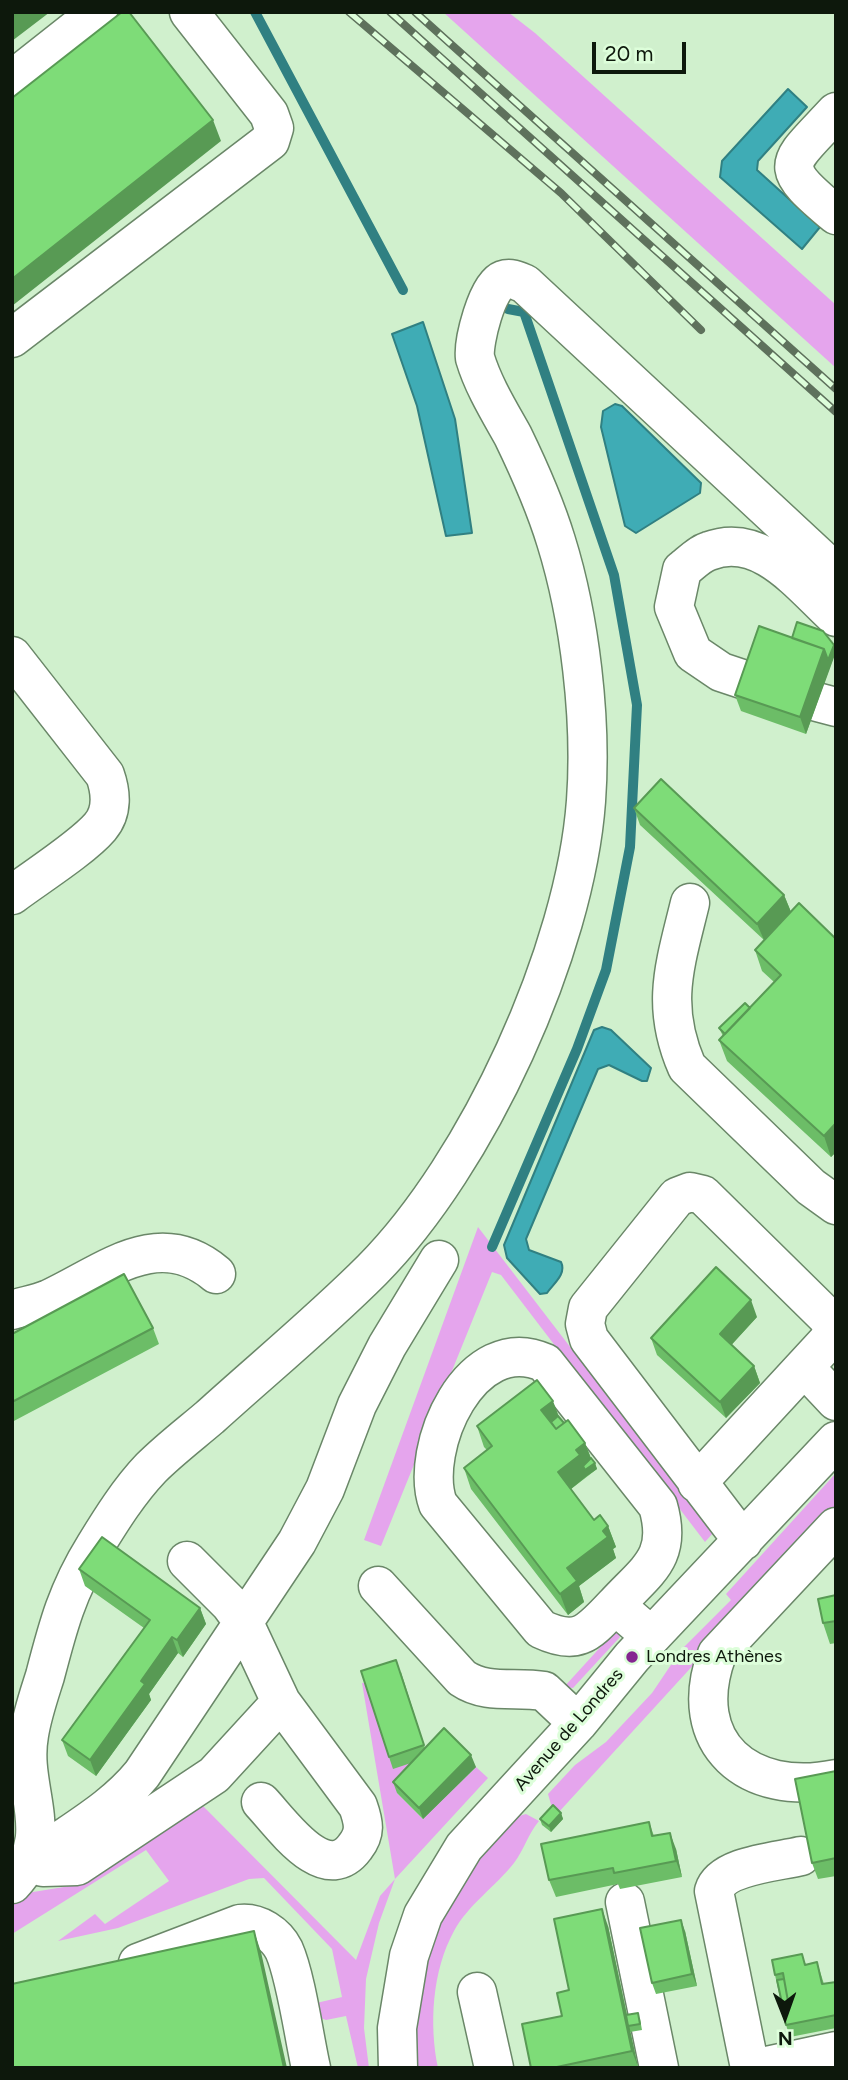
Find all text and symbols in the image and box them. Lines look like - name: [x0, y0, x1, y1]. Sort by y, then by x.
- scale bar: [596, 28, 690, 72]
- text: 20 m: [605, 41, 653, 66]
- place label: Londres Athènes: [646, 1646, 782, 1668]
- marker: Londres Athènes: [624, 1649, 640, 1665]
- street label: Avenue de Londres: [510, 1664, 628, 1796]
- north arrow: [750, 1982, 820, 2052]
- text: N: [778, 2027, 793, 2050]

